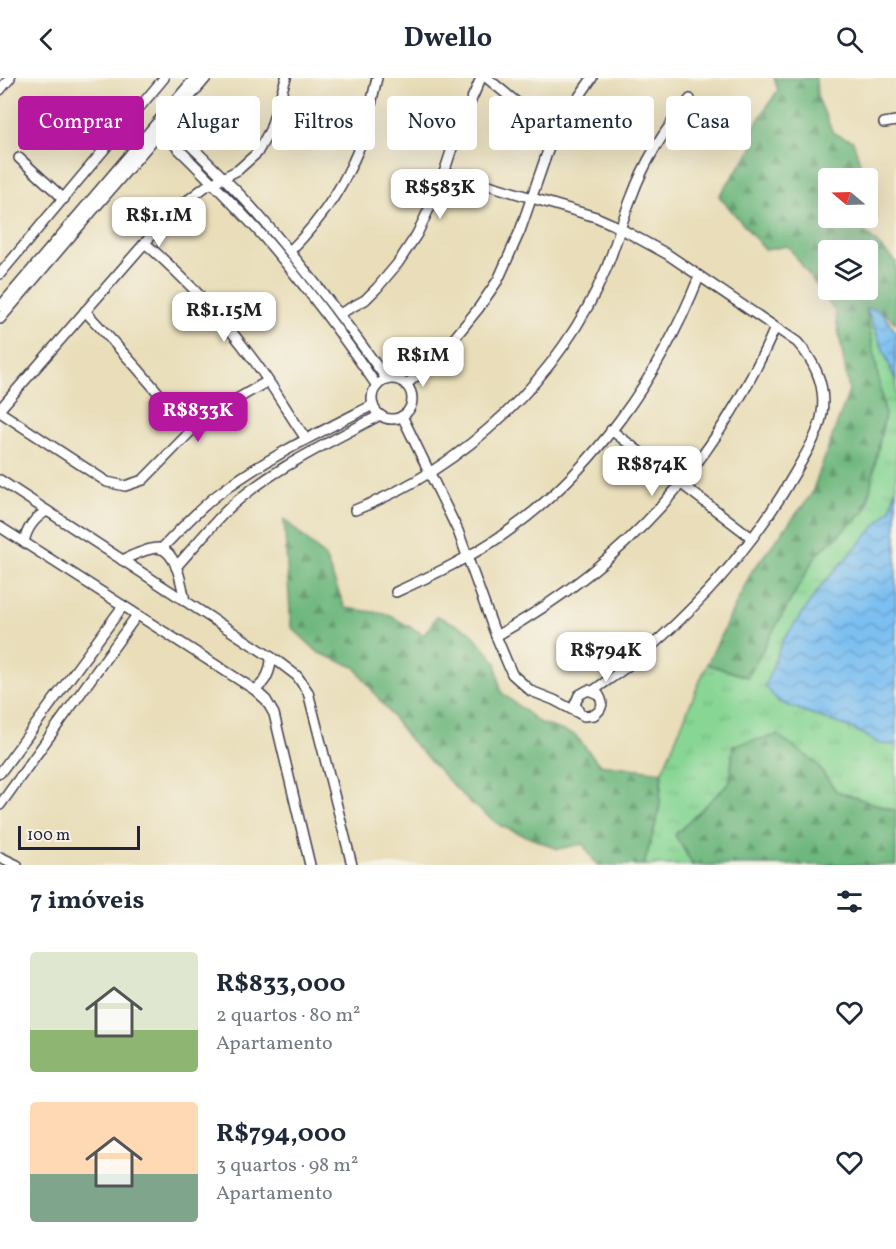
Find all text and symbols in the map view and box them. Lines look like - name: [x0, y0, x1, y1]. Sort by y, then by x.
- text: Dwello: [404, 20, 492, 58]
- icon: back: [30, 23, 63, 56]
- icon: search: [833, 23, 866, 56]
- chip: Comprar: [18, 96, 144, 150]
- chip: Alugar: [156, 96, 260, 150]
- chip: Filtros: [272, 96, 375, 150]
- chip: Novo: [387, 96, 477, 150]
- chip: Apartamento: [489, 96, 654, 150]
- chip: Casa: [666, 96, 751, 150]
- north arrow: [818, 168, 878, 228]
- map controls: [818, 168, 878, 300]
- pin: R$583K: [391, 169, 489, 220]
- text: R$583K: [405, 174, 475, 202]
- pin: R$1.1M: [110, 197, 208, 248]
- text: R$1.1M: [126, 202, 192, 230]
- button: layers: [818, 240, 878, 300]
- pin: R$1.15M: [169, 292, 279, 343]
- text: R$1.15M: [186, 297, 262, 325]
- pin: R$1M: [387, 337, 459, 388]
- text: R$1M: [397, 342, 449, 370]
- pin: R$833K: [149, 392, 247, 443]
- text: R$833K: [163, 397, 233, 425]
- pin: R$874K: [603, 446, 701, 497]
- text: R$874K: [617, 451, 687, 479]
- pin: R$794K: [557, 632, 655, 683]
- text: R$794K: [570, 637, 642, 665]
- scale bar: [18, 823, 140, 850]
- text: 100 m: [27, 825, 70, 847]
- text: 7 imóveis: [30, 883, 145, 919]
- icon: filters: [833, 885, 866, 918]
- text: R$833,000: [216, 966, 345, 1002]
- icon: home: [78, 976, 150, 1048]
- icon: heart: [833, 996, 866, 1029]
- text: 2 quartos · 80 m²: [216, 1002, 361, 1030]
- text: Apartamento: [216, 1030, 333, 1058]
- text: R$794,000: [216, 1116, 346, 1152]
- icon: home: [78, 1126, 150, 1198]
- icon: heart: [833, 1146, 866, 1179]
- text: 3 quartos · 98 m²: [216, 1152, 358, 1180]
- text: Apartamento: [216, 1180, 333, 1208]

